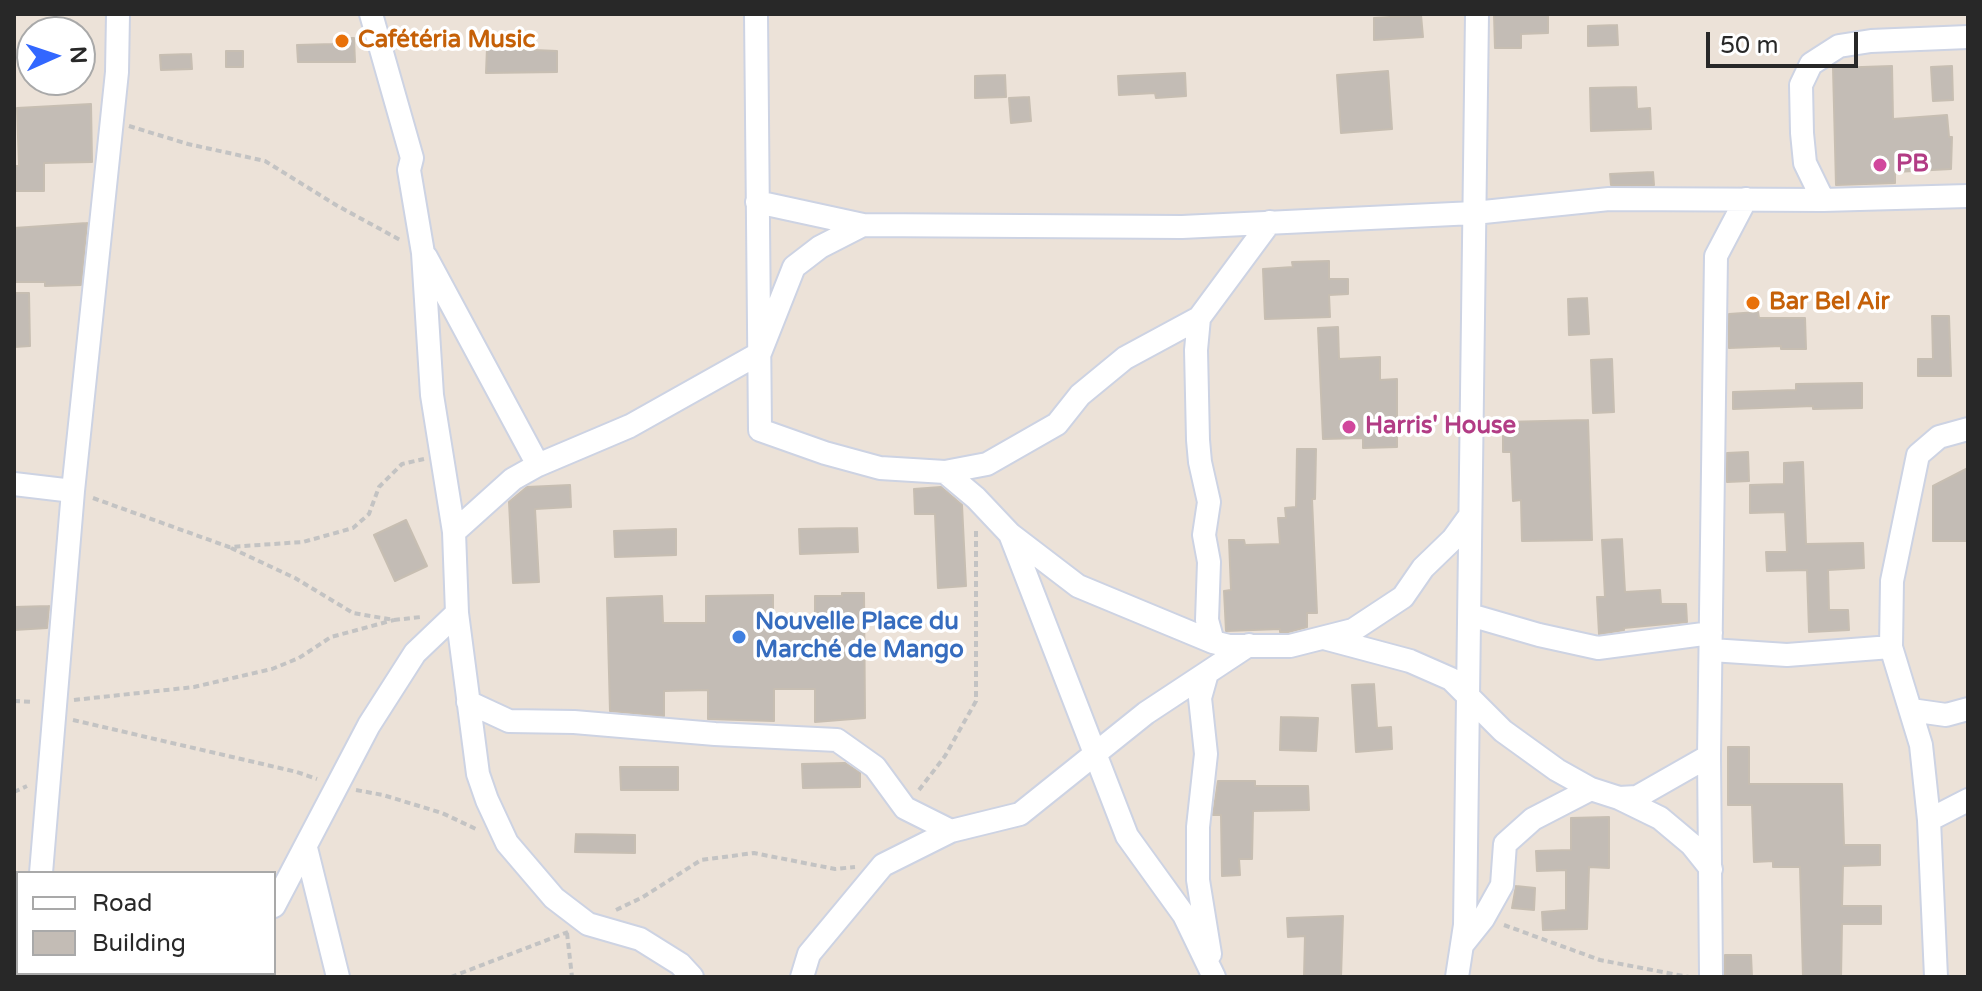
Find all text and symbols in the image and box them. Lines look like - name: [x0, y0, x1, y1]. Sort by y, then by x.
- north arrow: [16, 16, 96, 96]
- scale bar: [1710, 16, 1862, 66]
- place label: Cafétéria Music: [358, 27, 535, 55]
- text: 50 m: [1720, 31, 1778, 60]
- marker: Cafétéria Music: [333, 32, 351, 50]
- text: N: [65, 45, 91, 64]
- place label: PB: [1896, 151, 1929, 179]
- marker: PB: [1871, 156, 1889, 174]
- place label: Bar Bel Air: [1769, 289, 1890, 317]
- marker: Bar Bel Air: [1744, 294, 1762, 312]
- place label: Harris' House: [1365, 413, 1516, 441]
- marker: Harris' House: [1340, 418, 1358, 436]
- place label: Nouvelle Place du Marché de Mango: [755, 609, 964, 665]
- marker: Nouvelle Place du Marché de Mango: [730, 628, 748, 646]
- legend: [16, 871, 276, 975]
- text: Road: [92, 889, 152, 918]
- text: Building: [92, 929, 186, 958]

